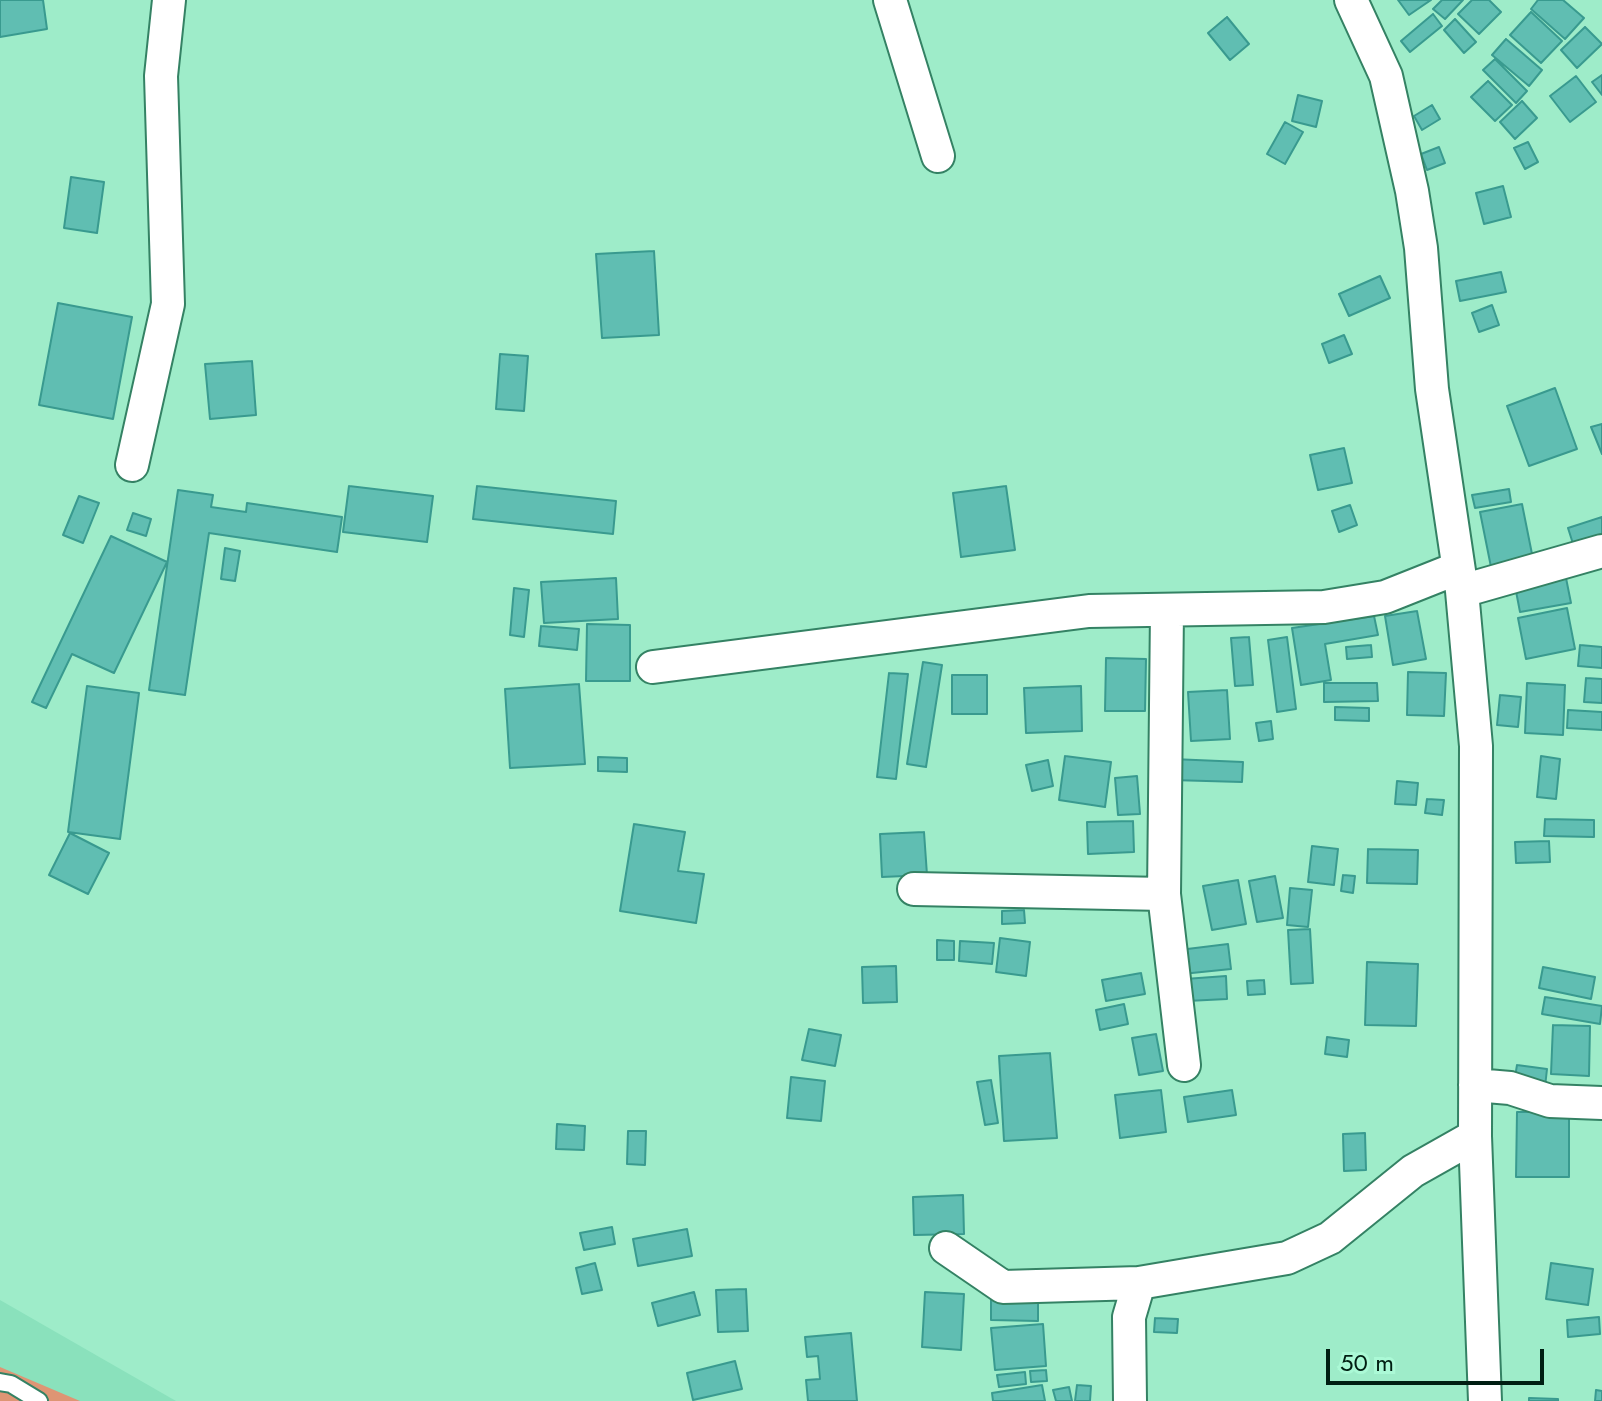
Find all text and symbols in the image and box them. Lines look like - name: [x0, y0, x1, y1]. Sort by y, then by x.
- scale bar: [1330, 1333, 1548, 1383]
- text: 50 m: [1340, 1345, 1394, 1380]

